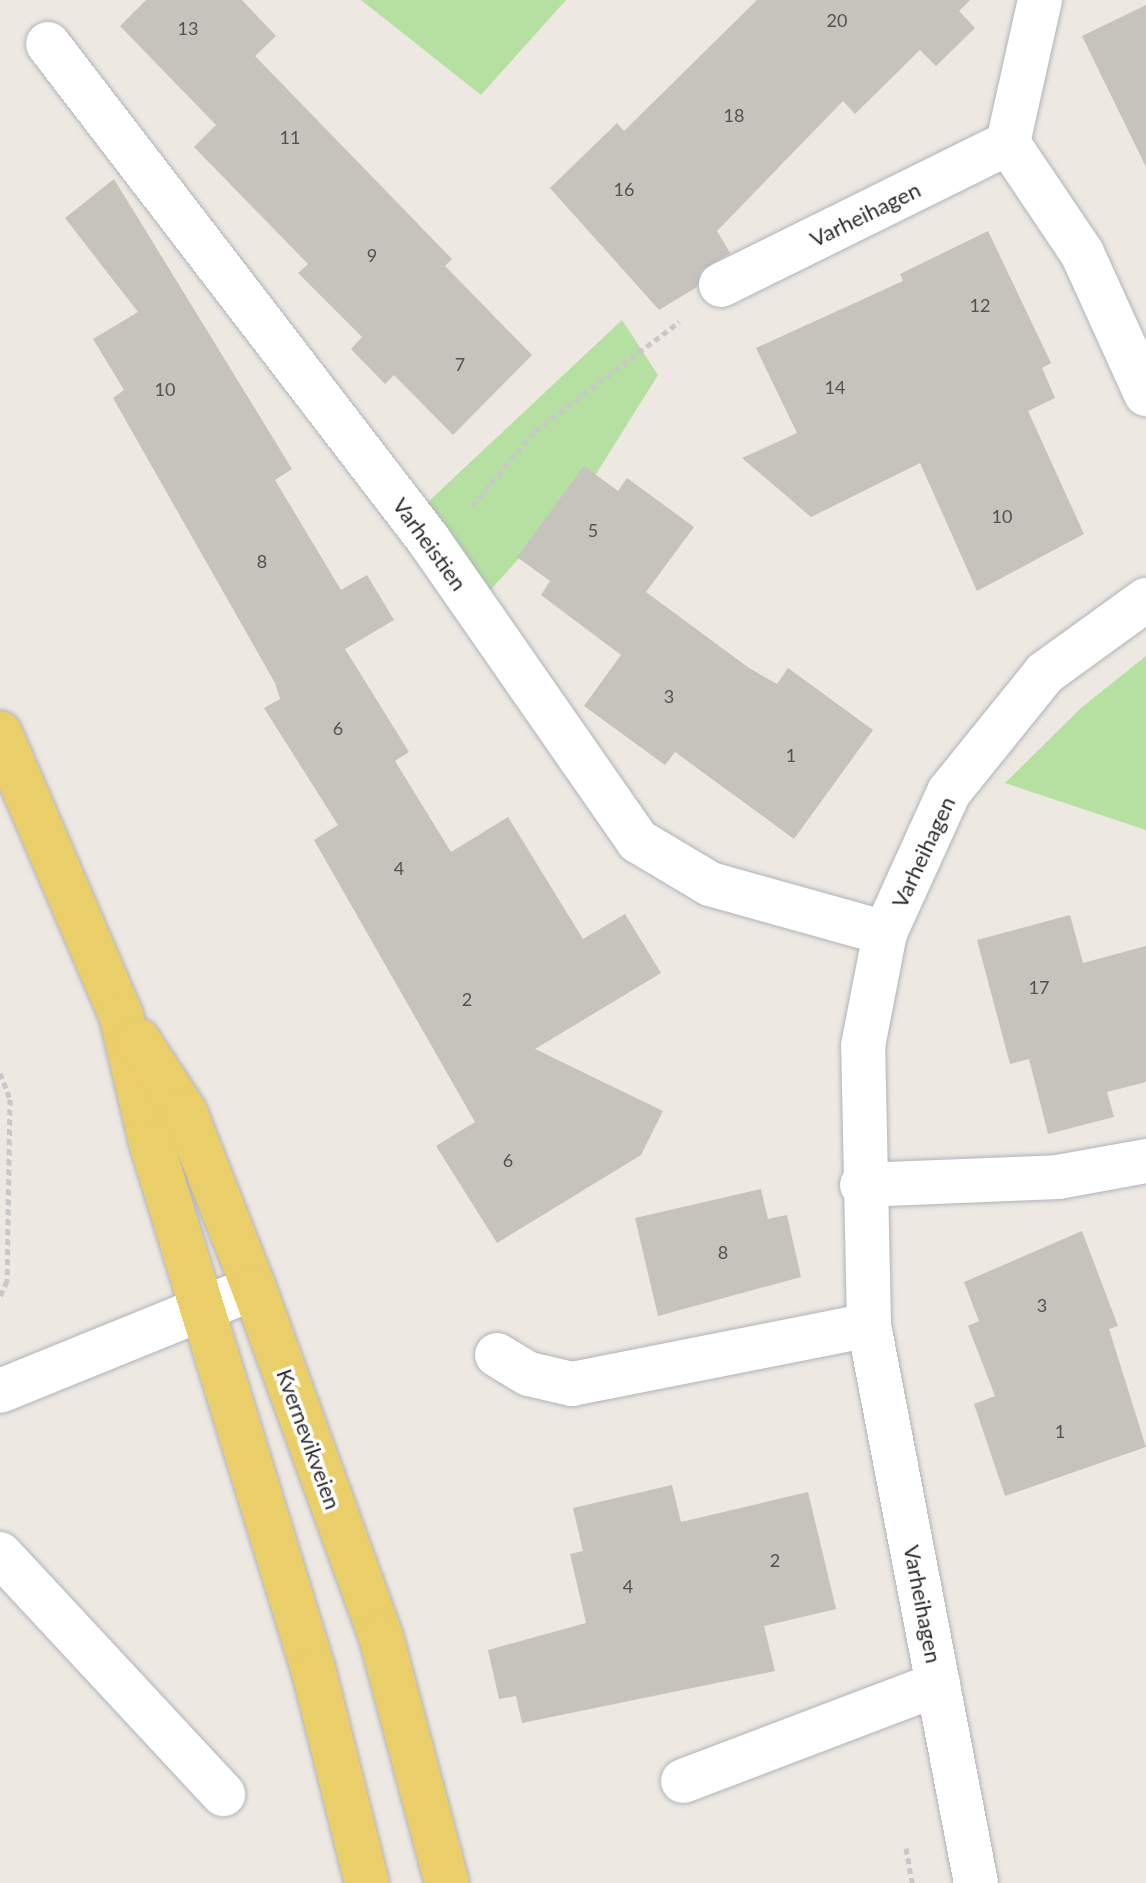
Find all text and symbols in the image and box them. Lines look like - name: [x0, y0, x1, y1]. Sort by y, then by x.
- house number: 20: [827, 9, 847, 31]
- house number: 13: [178, 17, 198, 39]
- house number: 18: [724, 104, 744, 126]
- house number: 11: [280, 126, 300, 148]
- street label: Varheihagen: [805, 176, 925, 252]
- house number: 16: [614, 178, 634, 200]
- house number: 9: [367, 244, 377, 266]
- house number: 12: [970, 294, 990, 316]
- house number: 7: [455, 353, 465, 375]
- house number: 14: [825, 376, 845, 398]
- house number: 10: [155, 378, 175, 400]
- street label: Varheistien: [387, 492, 473, 596]
- house number: 10: [992, 505, 1012, 527]
- house number: 5: [588, 519, 598, 541]
- house number: 8: [257, 550, 267, 572]
- house number: 3: [664, 685, 674, 707]
- house number: 6: [333, 717, 343, 739]
- house number: 1: [786, 744, 796, 766]
- street label: Varheihagen: [886, 792, 960, 912]
- house number: 4: [394, 857, 404, 879]
- house number: 17: [1029, 976, 1049, 998]
- house number: 2: [462, 988, 472, 1010]
- house number: 6: [503, 1149, 513, 1171]
- house number: 8: [718, 1241, 728, 1263]
- house number: 3: [1037, 1294, 1047, 1316]
- street label: Kvernevikveien: [271, 1365, 347, 1513]
- house number: 1: [1055, 1420, 1065, 1442]
- street label: Varheihagen: [899, 1543, 947, 1665]
- house number: 2: [770, 1549, 780, 1571]
- house number: 4: [623, 1575, 633, 1597]

